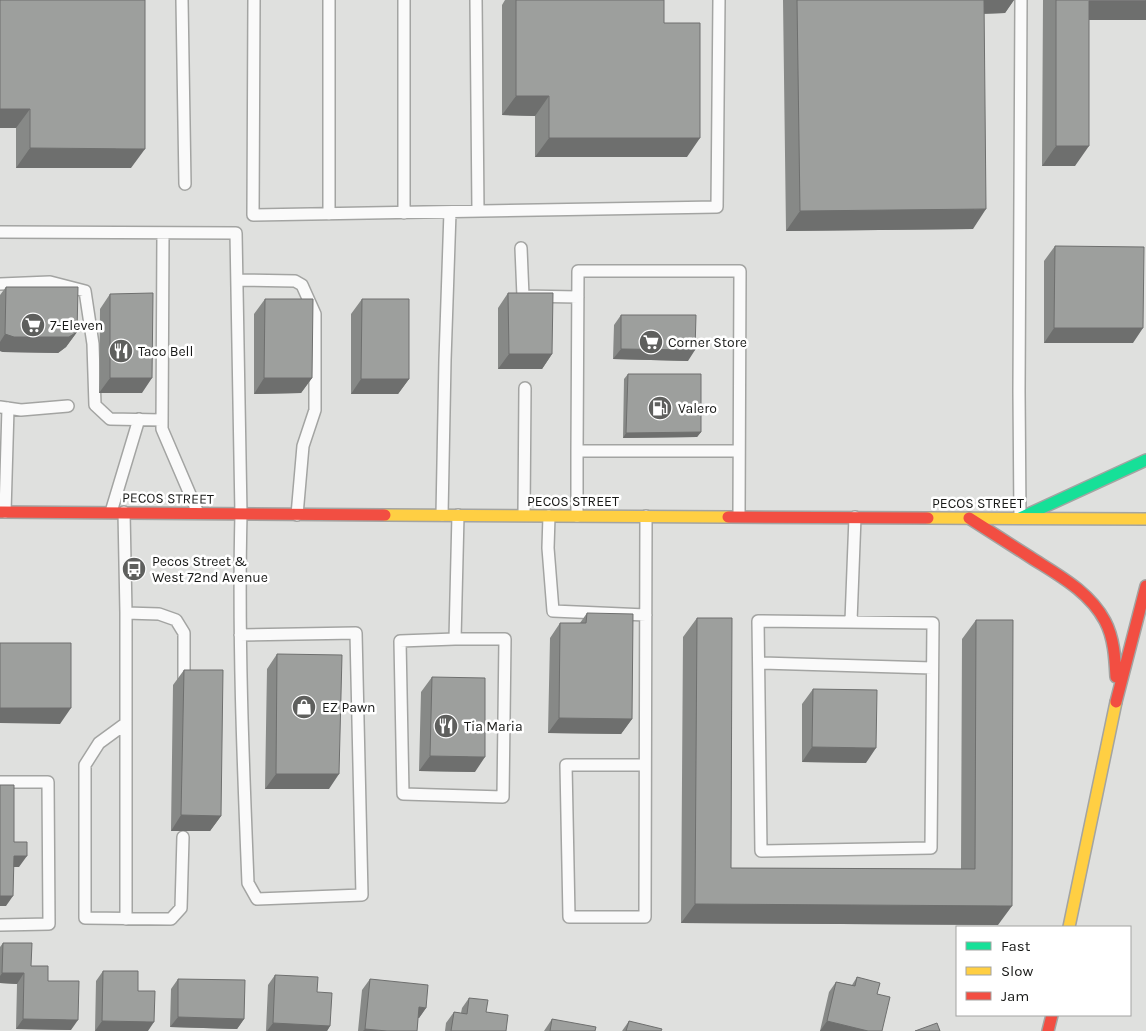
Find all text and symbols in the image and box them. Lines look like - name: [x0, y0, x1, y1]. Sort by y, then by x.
- supermarket icon: 7-Eleven: [20, 312, 46, 338]
- place label: 7-Eleven: [50, 317, 103, 334]
- supermarket icon: Corner Store: [638, 329, 664, 355]
- place label: Corner Store: [668, 334, 747, 351]
- restaurant icon: Taco Bell: [108, 338, 134, 364]
- place label: Taco Bell: [138, 343, 193, 360]
- fuel station icon: Valero: [647, 395, 673, 421]
- place label: Valero: [678, 400, 717, 417]
- street label: PECOS STREET: [122, 489, 214, 508]
- street label: PECOS STREET: [527, 493, 619, 510]
- street label: PECOS STREET: [932, 495, 1024, 512]
- place label: Pecos Street & West 72nd Avenue: [152, 553, 268, 586]
- bus stop icon: Pecos Street & West 72nd Avenue: [121, 556, 147, 582]
- shop icon: EZ Pawn: [291, 694, 317, 720]
- place label: EZ Pawn: [322, 699, 376, 716]
- restaurant icon: Tia Maria: [433, 713, 459, 739]
- place label: Tia Maria: [464, 718, 523, 735]
- legend: [956, 926, 1131, 1016]
- text: Fast: [1001, 937, 1031, 955]
- text: Slow: [1001, 962, 1033, 980]
- text: Jam: [1001, 987, 1029, 1005]

